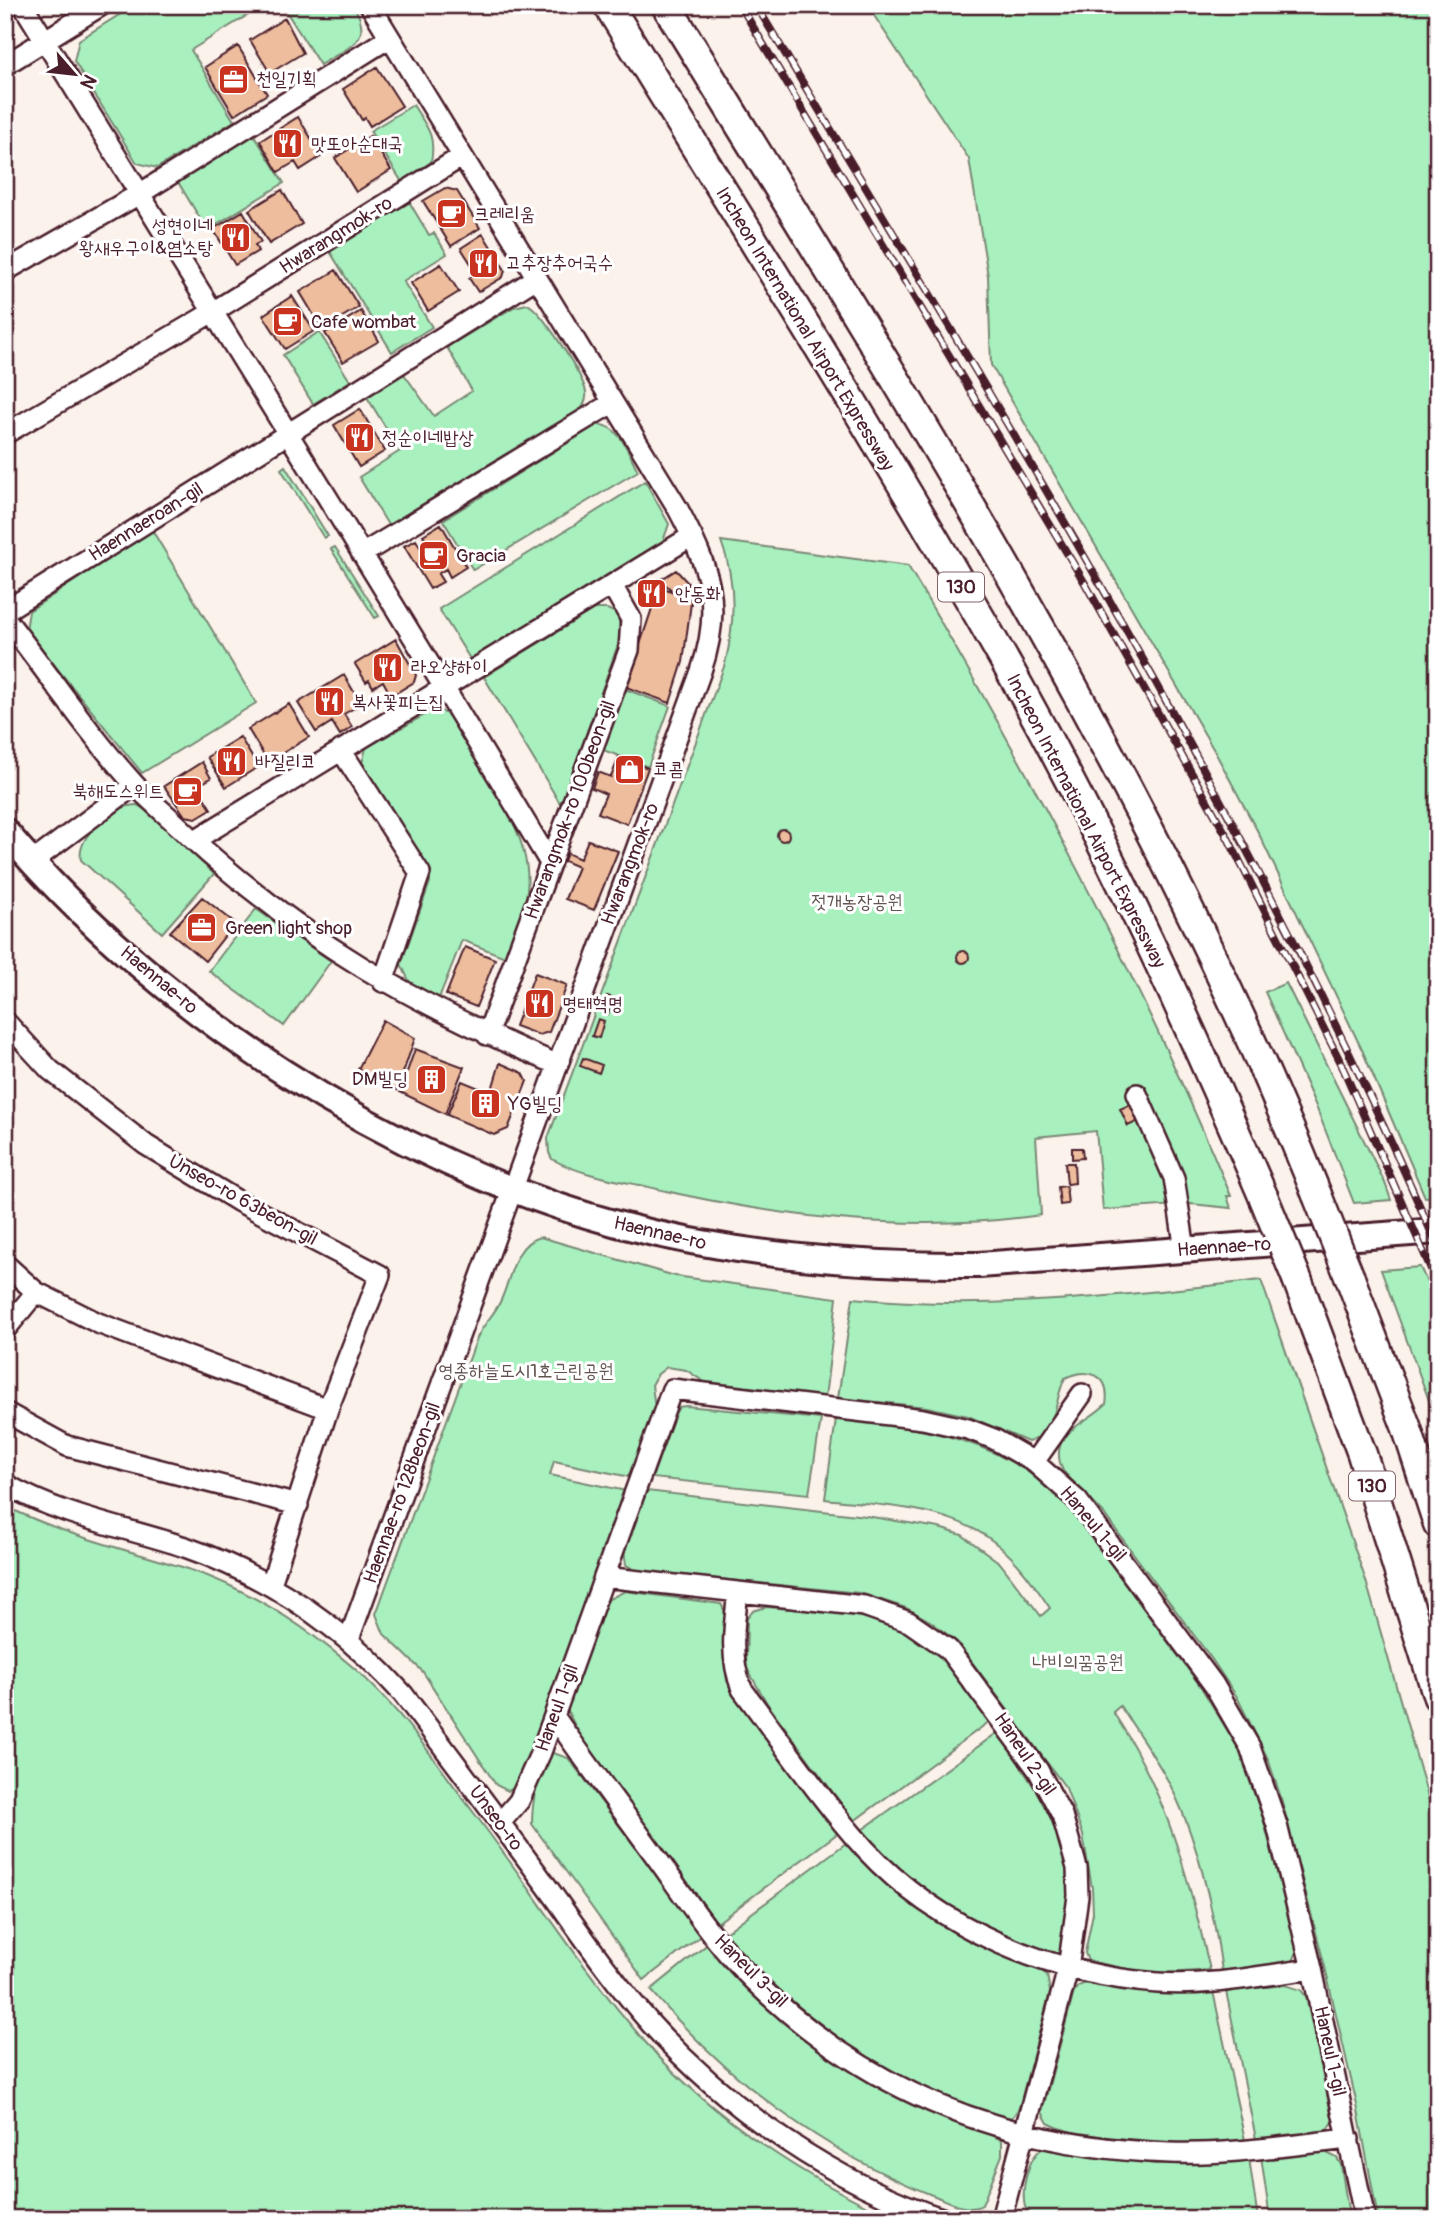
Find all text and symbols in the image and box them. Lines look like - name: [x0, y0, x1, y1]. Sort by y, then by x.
- north arrow: [38, 38, 108, 108]
- office icon: 천일기획: [216, 62, 250, 96]
- place label: 천일기획: [256, 67, 317, 91]
- text: N: [74, 70, 102, 93]
- restaurant icon: 맛또아순대국: [271, 127, 305, 161]
- place label: 맛또아순대국: [311, 132, 403, 156]
- street label: Incheon International Airport Expressway: [710, 183, 900, 475]
- street label: Hwarangmok-ro: [275, 191, 397, 279]
- cafe icon: 크레리움: [434, 197, 468, 231]
- place label: 크레리움: [474, 202, 535, 226]
- place label: 성현이네 왕새우구이&염소탕: [79, 214, 214, 260]
- restaurant icon: 성현이네 왕새우구이&염소탕: [219, 220, 253, 254]
- restaurant icon: 고추장추어국수: [466, 246, 500, 280]
- place label: 고추장추어국수: [506, 251, 613, 275]
- cafe icon: Cafe wombat: [271, 305, 305, 339]
- place label: Cafe wombat: [311, 310, 417, 334]
- restaurant icon: 정순이네밥상: [342, 421, 376, 455]
- place label: 정순이네밥상: [382, 426, 474, 450]
- street label: Haennaeroan-gil: [84, 477, 208, 567]
- cafe icon: Gracia: [416, 539, 450, 573]
- place label: Gracia: [456, 544, 506, 568]
- road number: 130: [938, 572, 984, 602]
- restaurant icon: 안동화: [635, 577, 669, 611]
- place label: 안동화: [675, 582, 721, 606]
- restaurant icon: 라오샹하이: [371, 650, 405, 684]
- place label: 라오샹하이: [411, 655, 487, 679]
- street label: Incheon International Airport Expressway: [1001, 670, 1171, 972]
- restaurant icon: 복사꽃피는집: [312, 685, 346, 719]
- place label: 복사꽃피는집: [352, 690, 444, 714]
- street label: Hwarangmok-ro 100beon-gil: [519, 697, 621, 923]
- restaurant icon: 바질리코: [215, 745, 249, 779]
- place label: 바질리코: [255, 750, 316, 774]
- shop icon: 코콤: [613, 752, 647, 786]
- place label: 코콤: [653, 757, 684, 781]
- cafe icon: 북해도스위트: [170, 774, 204, 808]
- place label: 북해도스위트: [72, 779, 164, 803]
- street label: Hwarangmok-ro: [596, 800, 664, 928]
- park label: 젓개농장공원: [811, 890, 903, 914]
- office icon: Green light shop: [185, 911, 219, 945]
- place label: Green light shop: [225, 916, 352, 940]
- street label: Haennae-ro: [115, 941, 203, 1019]
- restaurant icon: 명태혁명: [522, 987, 556, 1021]
- place label: 명태혁명: [562, 992, 623, 1016]
- building icon: DM빌딩: [414, 1062, 448, 1096]
- place label: DM빌딩: [352, 1067, 408, 1091]
- building icon: YG빌딩: [468, 1087, 502, 1121]
- place label: YG빌딩: [507, 1092, 562, 1116]
- street label: Unseo-ro 63beon-gil: [164, 1149, 322, 1251]
- street label: Haennae-ro: [611, 1211, 709, 1255]
- street label: Haennae-ro: [1176, 1232, 1272, 1262]
- park label: 영종하늘도시1호근린공원: [438, 1359, 614, 1383]
- street label: Haennae-ro 128beon-gil: [358, 1399, 446, 1587]
- road number: 130: [1349, 1471, 1395, 1500]
- street label: Haneul 1-gil: [1054, 1481, 1132, 1567]
- park label: 나비의꿈공원: [1032, 1650, 1124, 1674]
- street label: Haneul 1-gil: [530, 1661, 584, 1755]
- street label: Haneul 2-gil: [989, 1708, 1061, 1800]
- street label: Unseo-ro: [464, 1781, 528, 1855]
- street label: Haneul 3-gil: [709, 1929, 793, 2013]
- street label: Haneul 1-gil: [1309, 2004, 1351, 2098]

